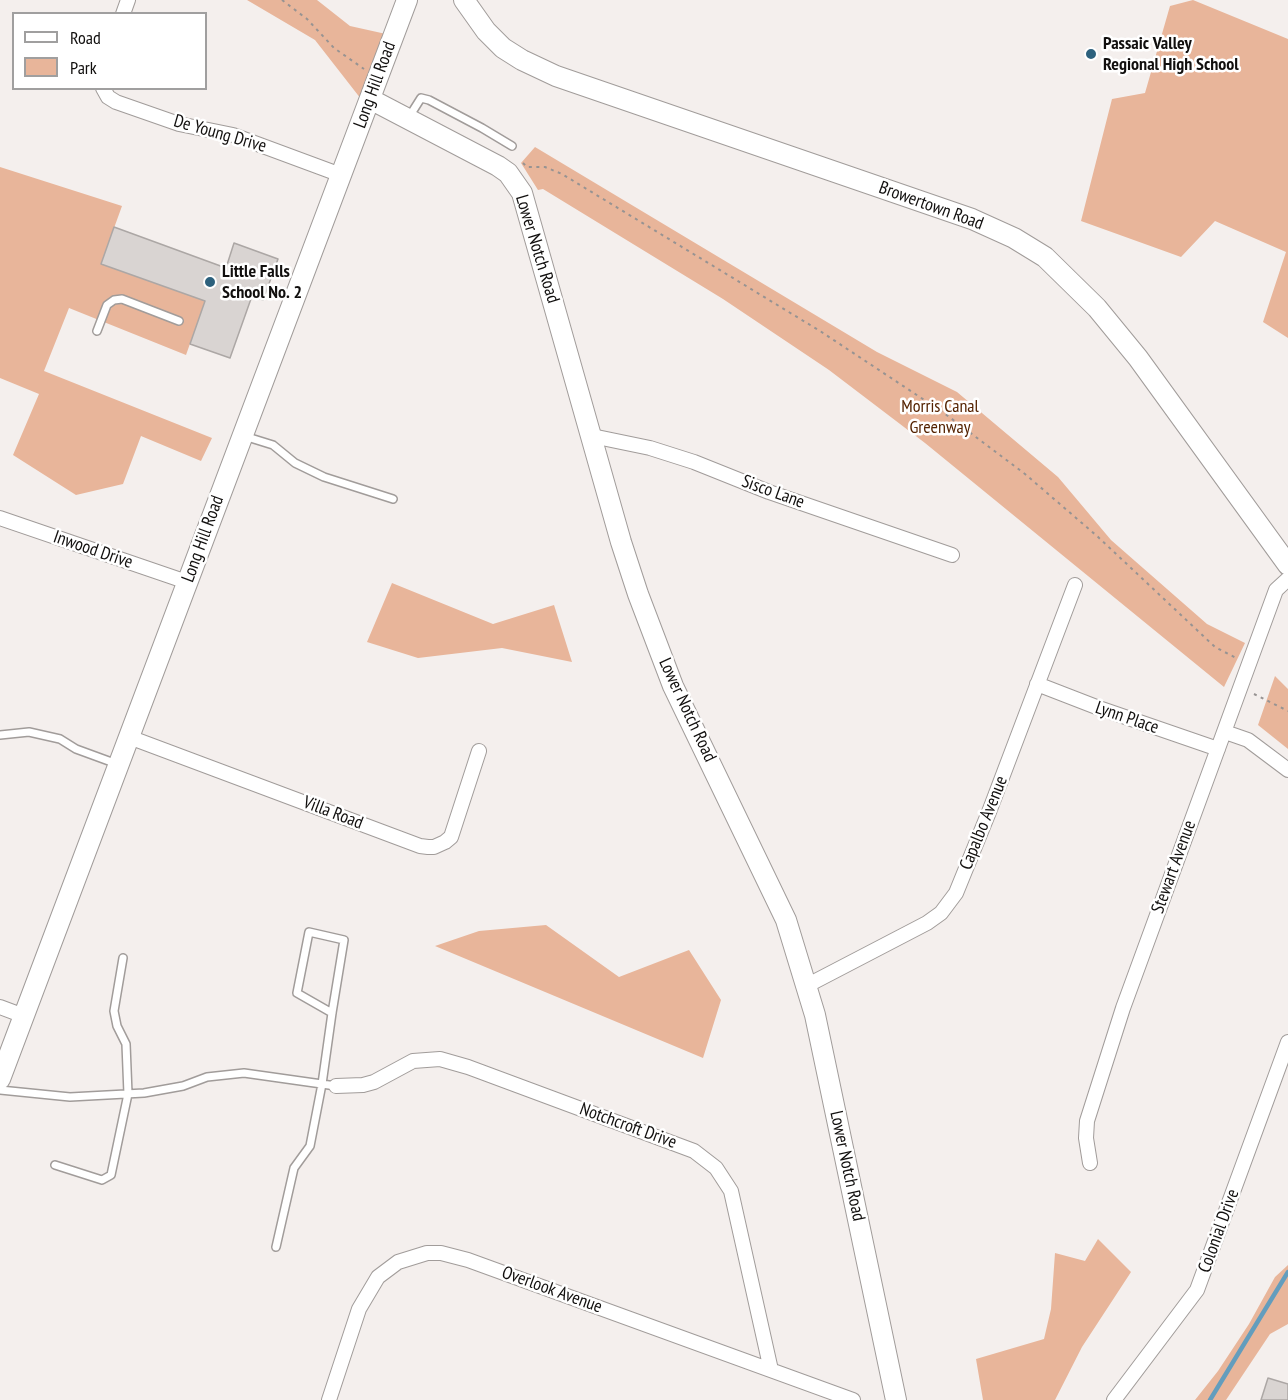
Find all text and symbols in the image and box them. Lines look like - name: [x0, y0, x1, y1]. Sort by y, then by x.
- legend: [12, 12, 207, 90]
- text: Road: [70, 26, 101, 49]
- place label: Passaic Valley Regional High School: [1103, 33, 1239, 76]
- street label: Long Hill Road: [349, 39, 401, 131]
- marker: Passaic Valley Regional High School: [1084, 47, 1098, 61]
- text: Park: [70, 56, 97, 79]
- street label: De Young Drive: [171, 110, 269, 158]
- street label: Browertown Road: [876, 177, 986, 235]
- street label: Lower Notch Road: [510, 192, 564, 306]
- place label: Little Falls School No. 2: [222, 261, 302, 304]
- marker: Little Falls School No. 2: [203, 275, 217, 289]
- park label: Morris Canal Greenway: [901, 396, 979, 438]
- street label: Sisco Lane: [739, 471, 807, 513]
- street label: Long Hill Road: [177, 493, 229, 585]
- street label: Inwood Drive: [51, 526, 135, 574]
- street label: Lower Notch Road: [654, 655, 720, 765]
- street label: Lynn Place: [1093, 697, 1161, 739]
- street label: Capalbo Avenue: [955, 773, 1013, 873]
- street label: Villa Road: [300, 792, 366, 834]
- street label: Stewart Avenue: [1147, 818, 1201, 916]
- street label: Notchcroft Drive: [577, 1099, 679, 1153]
- street label: Lower Notch Road: [825, 1109, 869, 1223]
- street label: Colonial Drive: [1194, 1186, 1244, 1276]
- street label: Overlook Avenue: [499, 1262, 605, 1318]

